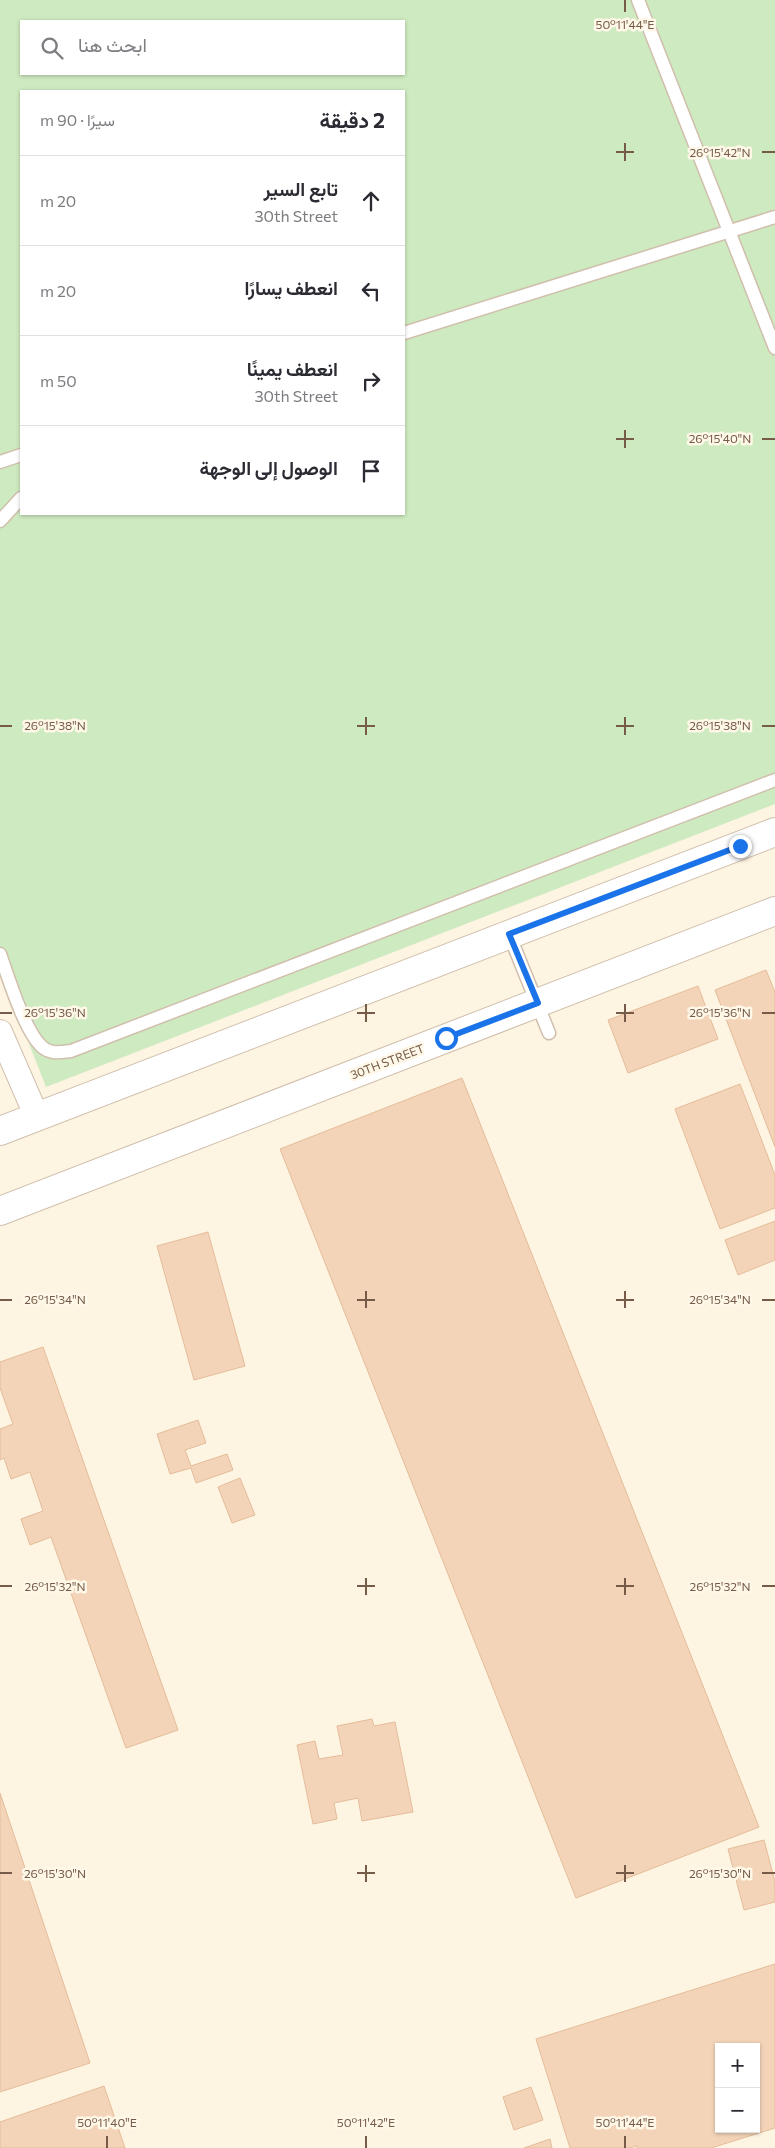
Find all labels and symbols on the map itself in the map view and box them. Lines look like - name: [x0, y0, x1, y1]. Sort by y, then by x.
- text: 50°11'44"E: [595, 17, 655, 31]
- text: 26°15'42"N: [689, 145, 751, 159]
- text: 26°15'40"N: [689, 431, 751, 445]
- text: 26°15'38"N: [24, 718, 86, 732]
- text: 26°15'38"N: [689, 718, 751, 732]
- route end: [729, 835, 752, 858]
- text: 26°15'36"N: [24, 1005, 86, 1019]
- text: 26°15'36"N: [689, 1005, 751, 1019]
- route start: [435, 1027, 458, 1050]
- street label: 30TH STREET: [348, 1040, 426, 1081]
- text: 26°15'34"N: [24, 1292, 86, 1306]
- text: 26°15'34"N: [689, 1292, 751, 1306]
- text: 26°15'32"N: [25, 1579, 85, 1593]
- text: 26°15'32"N: [690, 1579, 750, 1593]
- text: 26°15'30"N: [24, 1866, 86, 1880]
- text: 26°15'30"N: [689, 1866, 751, 1880]
- text: 50°11'40"E: [77, 2115, 137, 2129]
- text: 50°11'42"E: [337, 2115, 395, 2129]
- text: 50°11'44"E: [595, 2115, 655, 2129]

